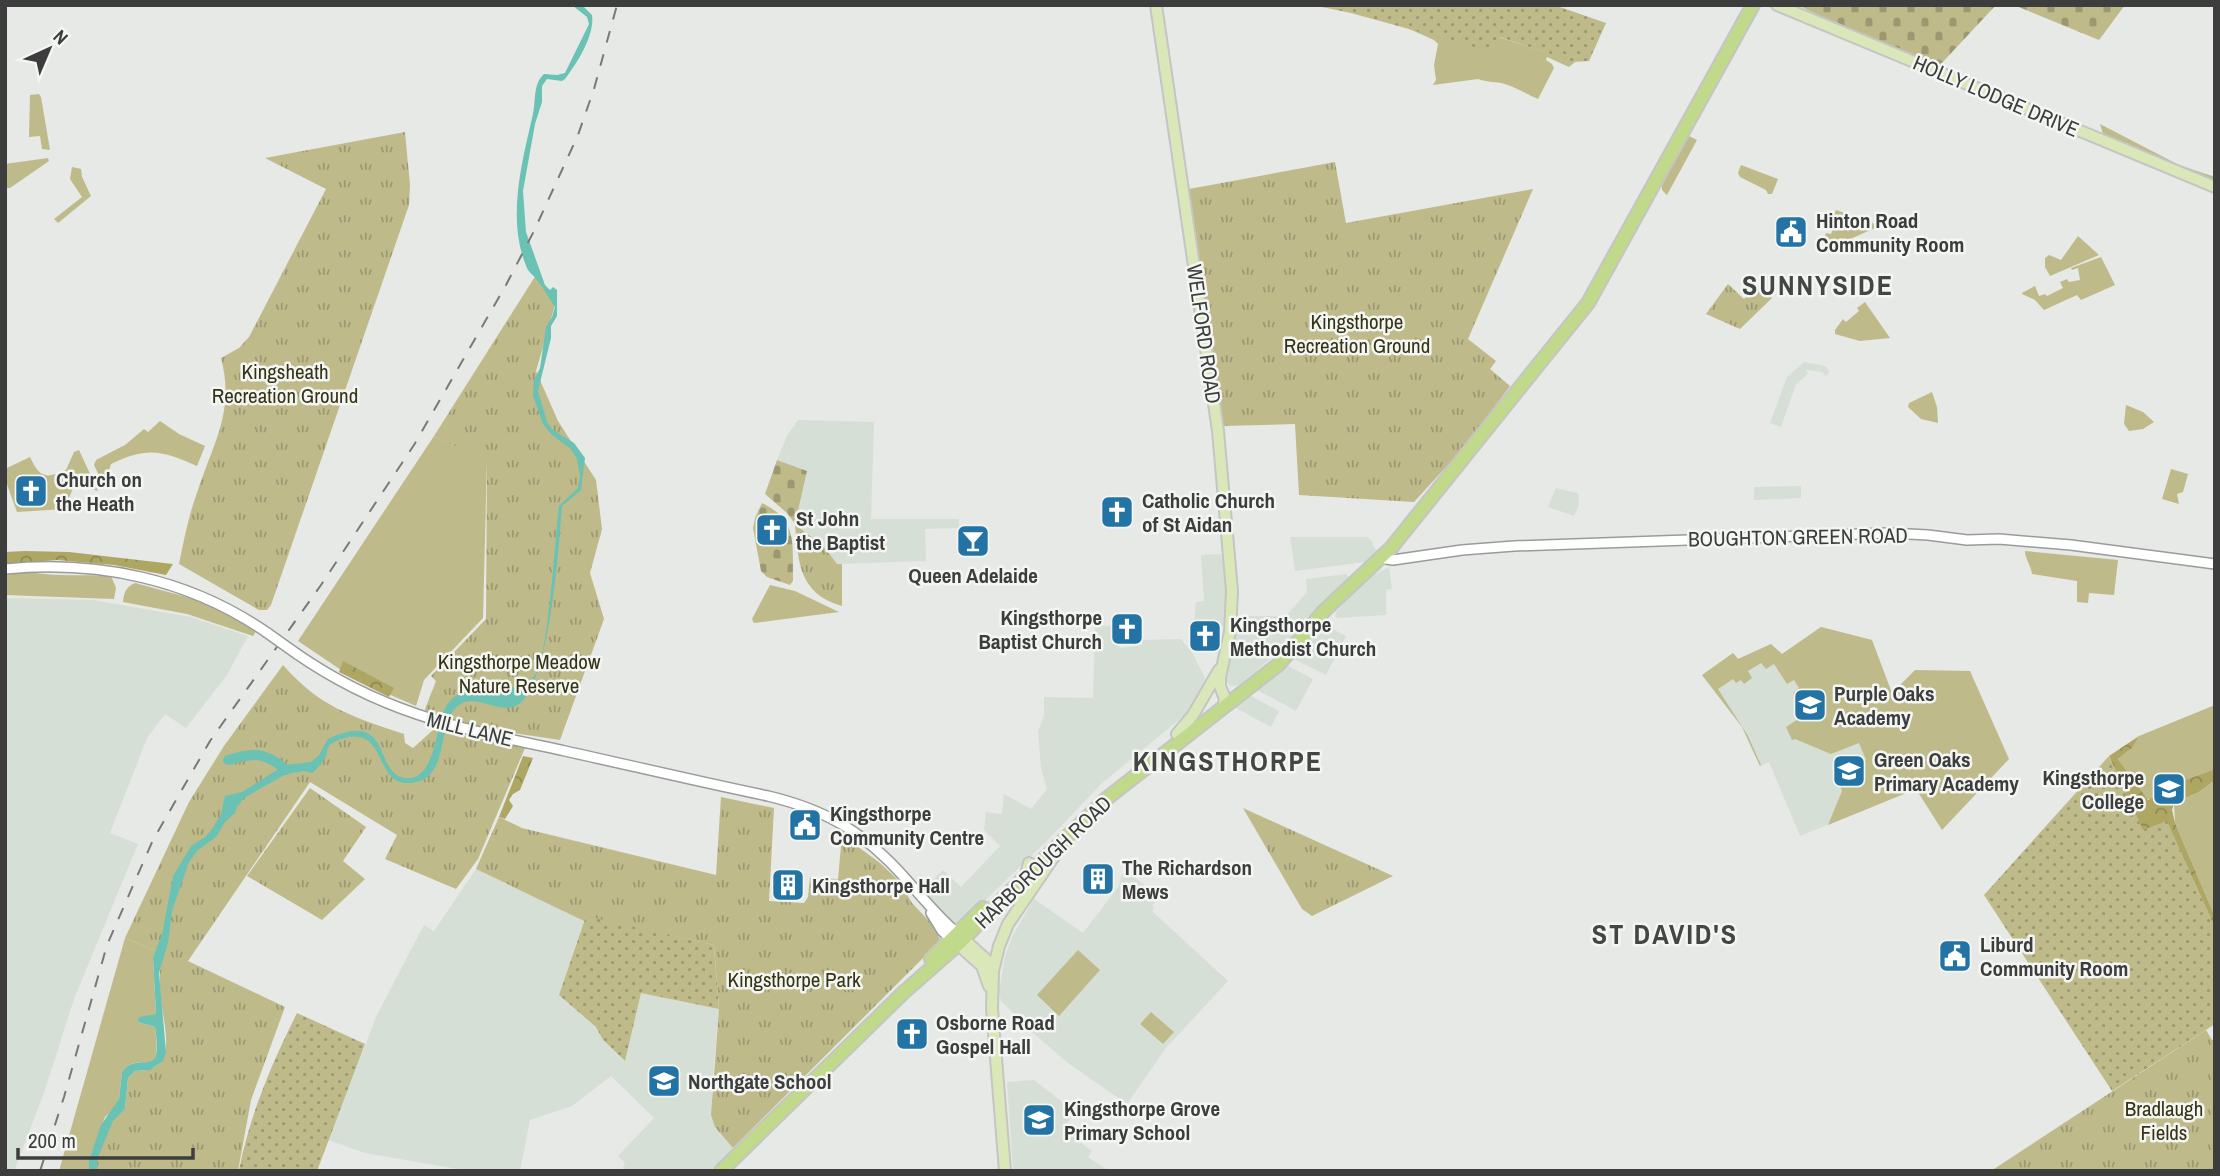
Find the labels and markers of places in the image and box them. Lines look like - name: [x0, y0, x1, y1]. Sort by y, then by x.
- place label: Hinton Road Community Room: [1816, 206, 1964, 259]
- public building icon: Hinton Road Community Room: [1772, 213, 1810, 251]
- place label: Church on the Heath: [56, 465, 142, 518]
- church icon: Church on the Heath: [12, 472, 50, 510]
- place label: Catholic Church of St Aidan: [1142, 486, 1275, 539]
- church icon: Catholic Church of St Aidan: [1098, 493, 1136, 531]
- place label: St John the Baptist: [796, 504, 885, 557]
- church icon: St John the Baptist: [753, 511, 791, 549]
- bar icon: Queen Adelaide: [954, 522, 992, 560]
- place label: Queen Adelaide: [908, 561, 1038, 590]
- place label: Kingsthorpe Baptist Church: [979, 603, 1102, 656]
- church icon: Kingsthorpe Baptist Church: [1108, 610, 1146, 648]
- place label: Kingsthorpe Methodist Church: [1230, 610, 1376, 663]
- church icon: Kingsthorpe Methodist Church: [1186, 617, 1224, 655]
- place label: Purple Oaks Academy: [1834, 679, 1935, 732]
- school or university icon: Purple Oaks Academy: [1791, 686, 1829, 724]
- place label: Green Oaks Primary Academy: [1874, 745, 2019, 798]
- school or university icon: Green Oaks Primary Academy: [1830, 752, 1868, 790]
- place label: Kingsthorpe College: [2043, 763, 2144, 816]
- school or university icon: Kingsthorpe College: [2150, 770, 2188, 808]
- place label: Kingsthorpe Community Centre: [830, 799, 984, 852]
- public building icon: Kingsthorpe Community Centre: [786, 806, 824, 844]
- place label: The Richardson Mews: [1122, 853, 1252, 906]
- building icon: The Richardson Mews: [1079, 860, 1117, 898]
- building icon: Kingsthorpe Hall: [769, 866, 807, 904]
- place label: Kingsthorpe Hall: [812, 871, 950, 900]
- place label: Liburd Community Room: [1980, 930, 2128, 983]
- public building icon: Liburd Community Room: [1936, 937, 1974, 975]
- place label: Osborne Road Gospel Hall: [936, 1008, 1055, 1061]
- church icon: Osborne Road Gospel Hall: [893, 1015, 931, 1053]
- school or university icon: Northgate School: [645, 1062, 683, 1100]
- place label: Northgate School: [688, 1067, 832, 1096]
- place label: Kingsthorpe Grove Primary School: [1064, 1094, 1220, 1147]
- school or university icon: Kingsthorpe Grove Primary School: [1020, 1101, 1058, 1139]

